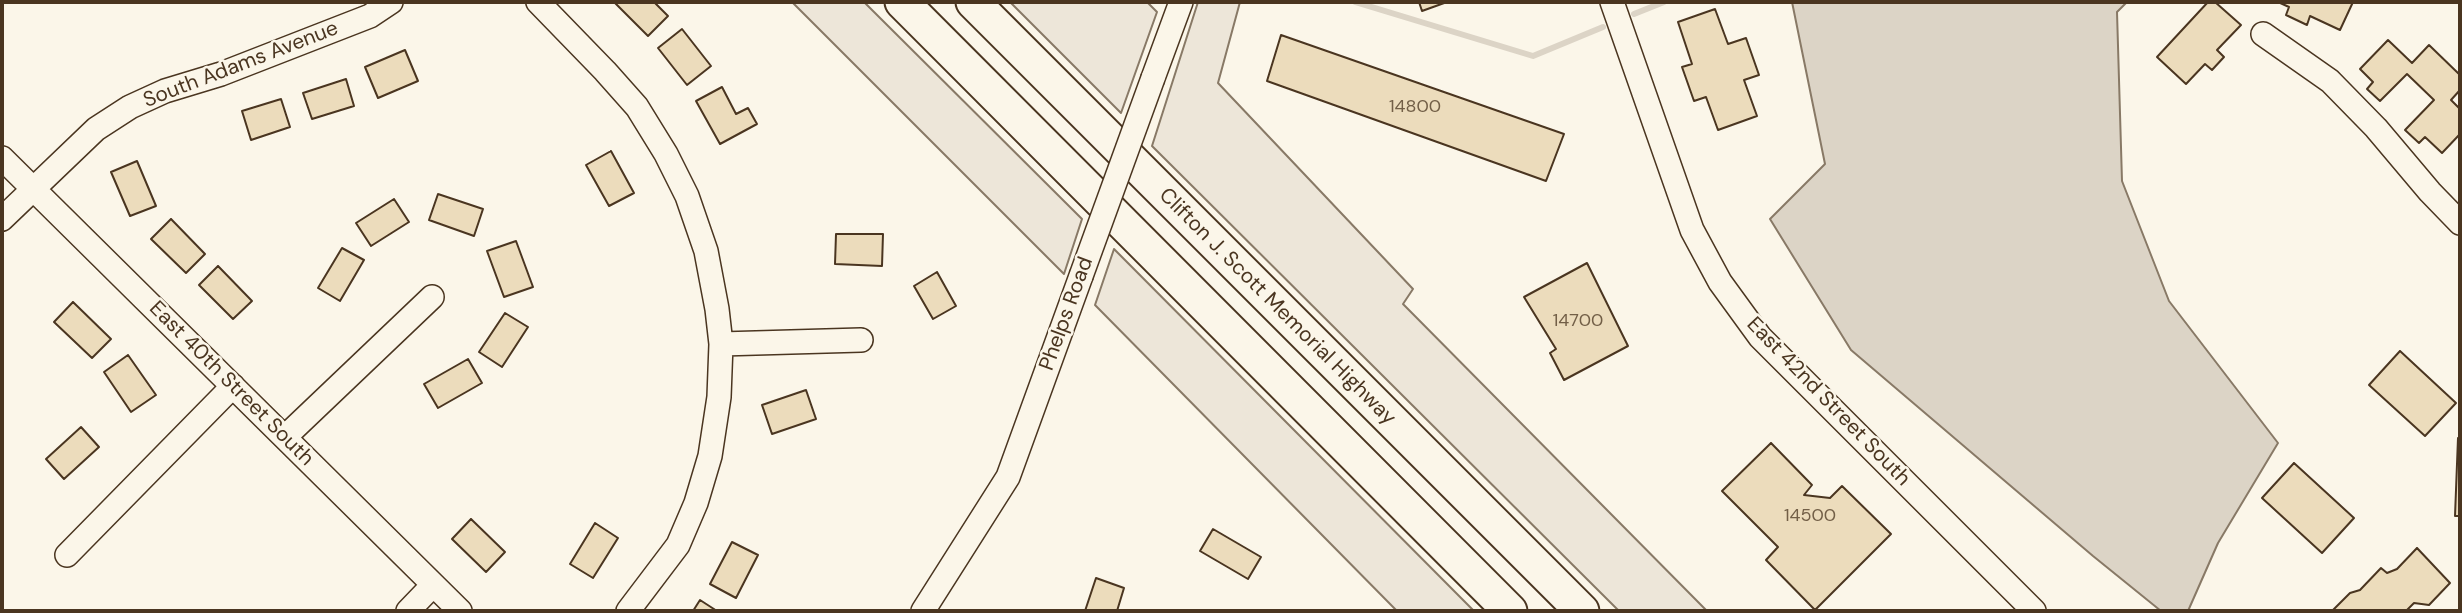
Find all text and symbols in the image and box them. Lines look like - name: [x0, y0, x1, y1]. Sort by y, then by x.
- street label: South Adams Avenue: [140, 16, 342, 114]
- house number: 14800: [1389, 96, 1441, 118]
- street label: Clifton J. Scott Memorial Highway: [1153, 183, 1401, 431]
- street label: Phelps Road: [1035, 254, 1099, 374]
- street label: East 40th Street South: [144, 297, 318, 471]
- house number: 14700: [1553, 310, 1603, 332]
- street label: East 42nd Street South: [1741, 312, 1915, 492]
- house number: 14500: [1784, 505, 1836, 527]

